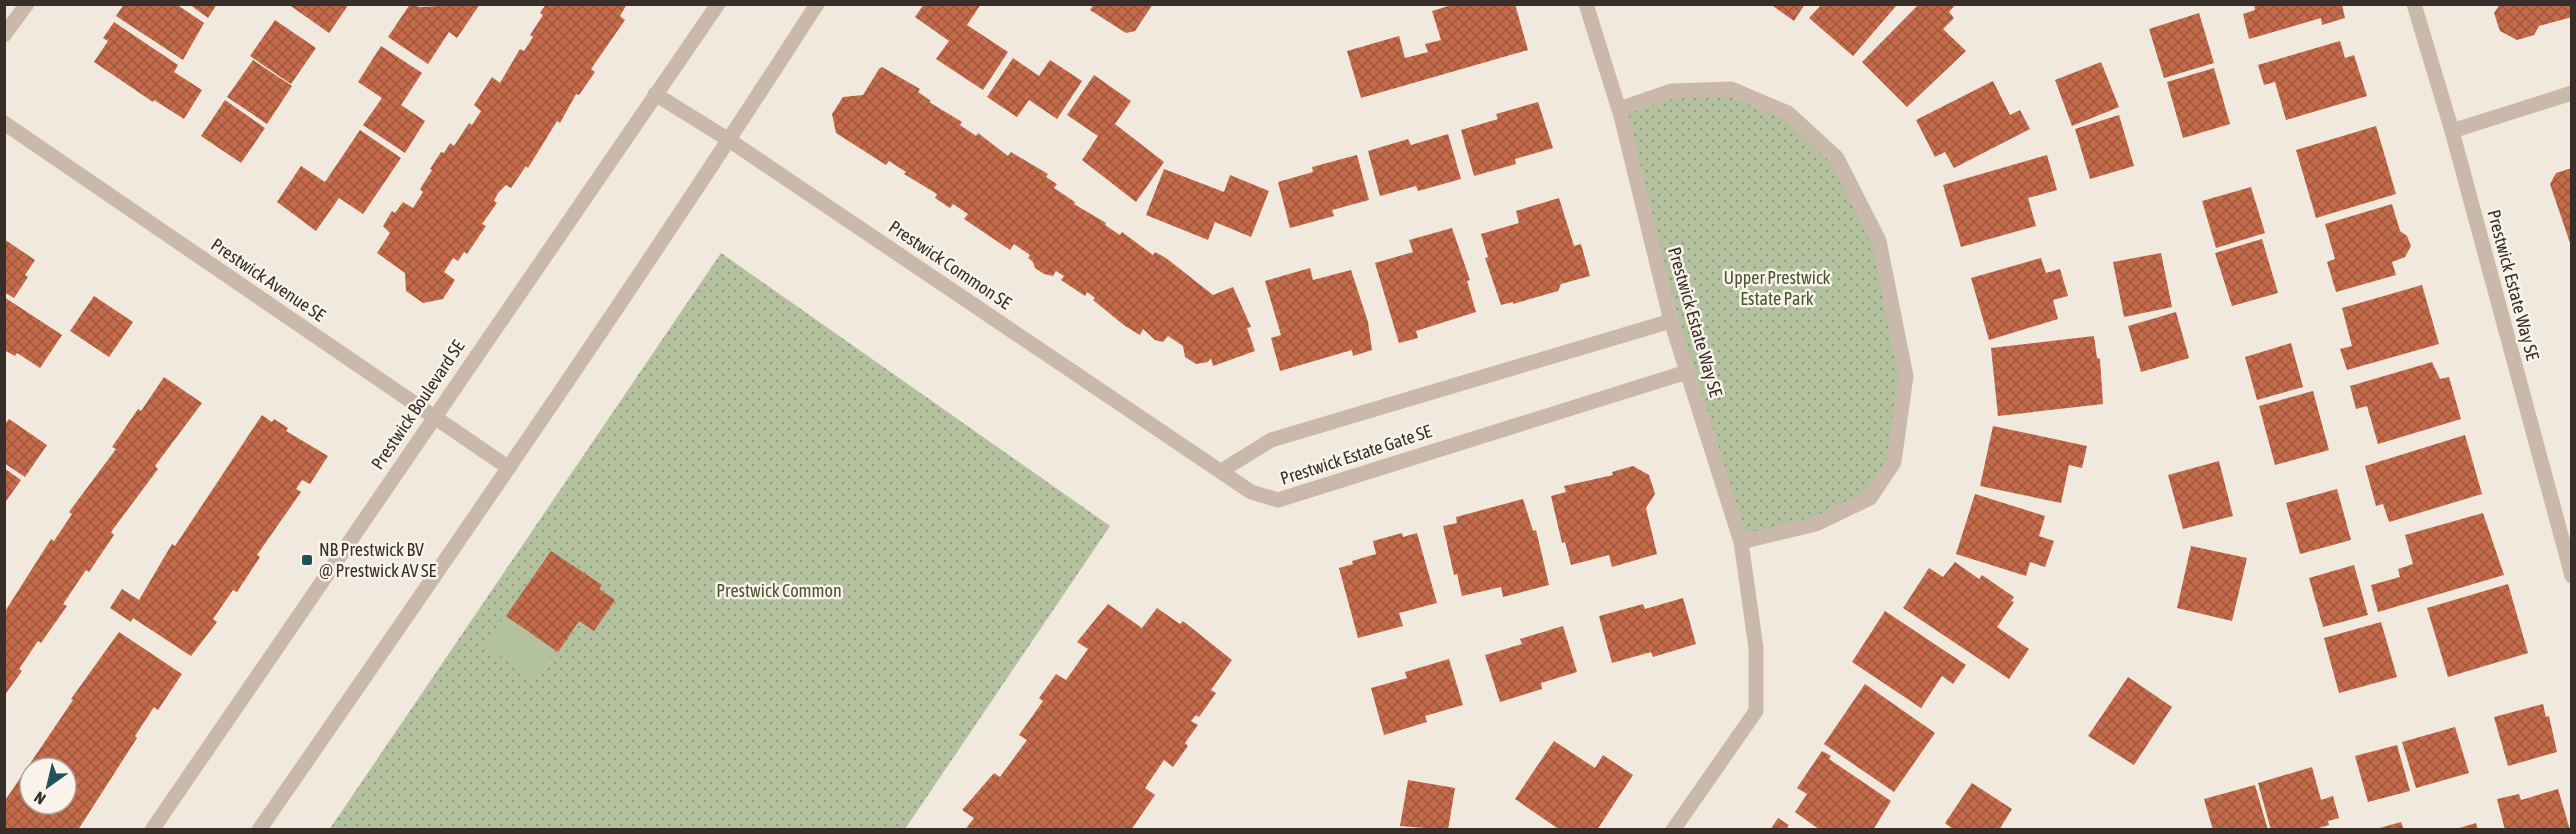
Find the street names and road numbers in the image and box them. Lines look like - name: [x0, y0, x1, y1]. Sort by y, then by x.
- street label: Prestwick Estate Way SE: [2483, 207, 2544, 363]
- street label: Prestwick Common SE: [885, 216, 1016, 313]
- street label: Prestwick Avenue SE: [207, 234, 330, 326]
- street label: Prestwick Estate Way SE: [1664, 244, 1727, 400]
- street label: Prestwick Boulevard SE: [367, 336, 469, 473]
- street label: Prestwick Estate Gate SE: [1278, 420, 1434, 489]

